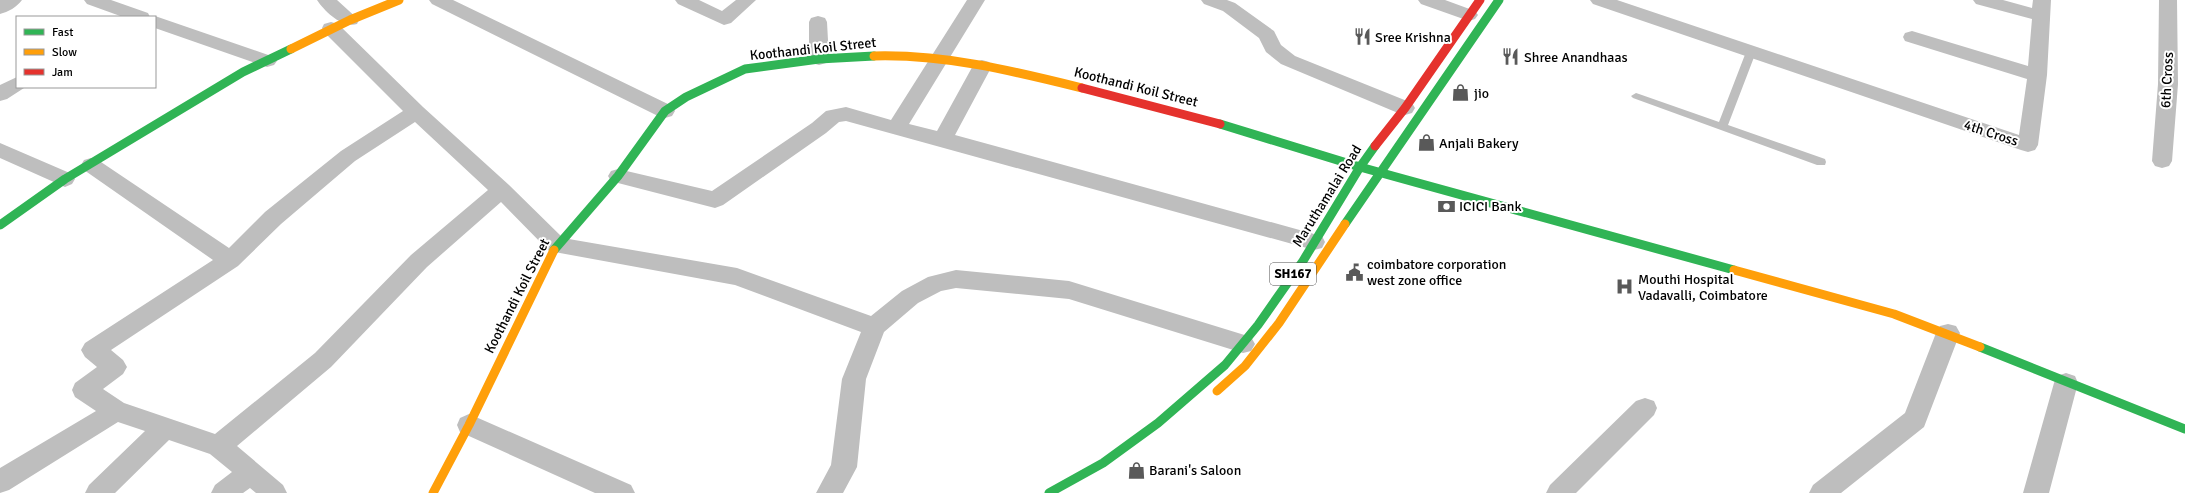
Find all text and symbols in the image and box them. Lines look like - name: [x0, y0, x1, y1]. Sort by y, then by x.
- legend: [16, 16, 156, 88]
- text: Fast: [52, 25, 73, 40]
- restaurant icon: Sree Krishna: [1352, 27, 1372, 47]
- place label: Sree Krishna: [1375, 29, 1451, 46]
- street label: Koothandi Koil Street: [749, 34, 877, 64]
- text: Slow: [52, 45, 77, 60]
- restaurant icon: Shree Anandhaas: [1501, 47, 1521, 67]
- place label: Shree Anandhaas: [1524, 49, 1628, 66]
- street label: 6th Cross: [2157, 52, 2177, 108]
- street label: Koothandi Koil Street: [1072, 63, 1200, 111]
- text: Jam: [52, 65, 73, 80]
- shop icon: jio: [1451, 83, 1471, 103]
- place label: jio: [1474, 85, 1489, 102]
- street label: 4th Cross: [1962, 116, 2020, 150]
- shop icon: Anjali Bakery: [1416, 133, 1436, 153]
- place label: Anjali Bakery: [1439, 135, 1519, 152]
- street label: Maruthamalai Road: [1289, 142, 1365, 250]
- bank icon: ICICI Bank: [1436, 196, 1456, 216]
- place label: ICICI Bank: [1459, 198, 1522, 215]
- street label: Koothandi Koil Street: [481, 236, 553, 356]
- place label: coimbatore corporation west zone office: [1367, 256, 1506, 289]
- public building icon: coimbatore corporation west zone office: [1344, 262, 1364, 282]
- road number: SH167: [1270, 263, 1316, 285]
- place label: Mouthi Hospital Vadavalli, Coimbatore: [1638, 271, 1768, 304]
- hospital icon: Mouthi Hospital Vadavalli, Coimbatore: [1615, 277, 1635, 297]
- shop icon: Barani's Saloon: [1126, 460, 1146, 480]
- place label: Barani's Saloon: [1149, 462, 1241, 479]

